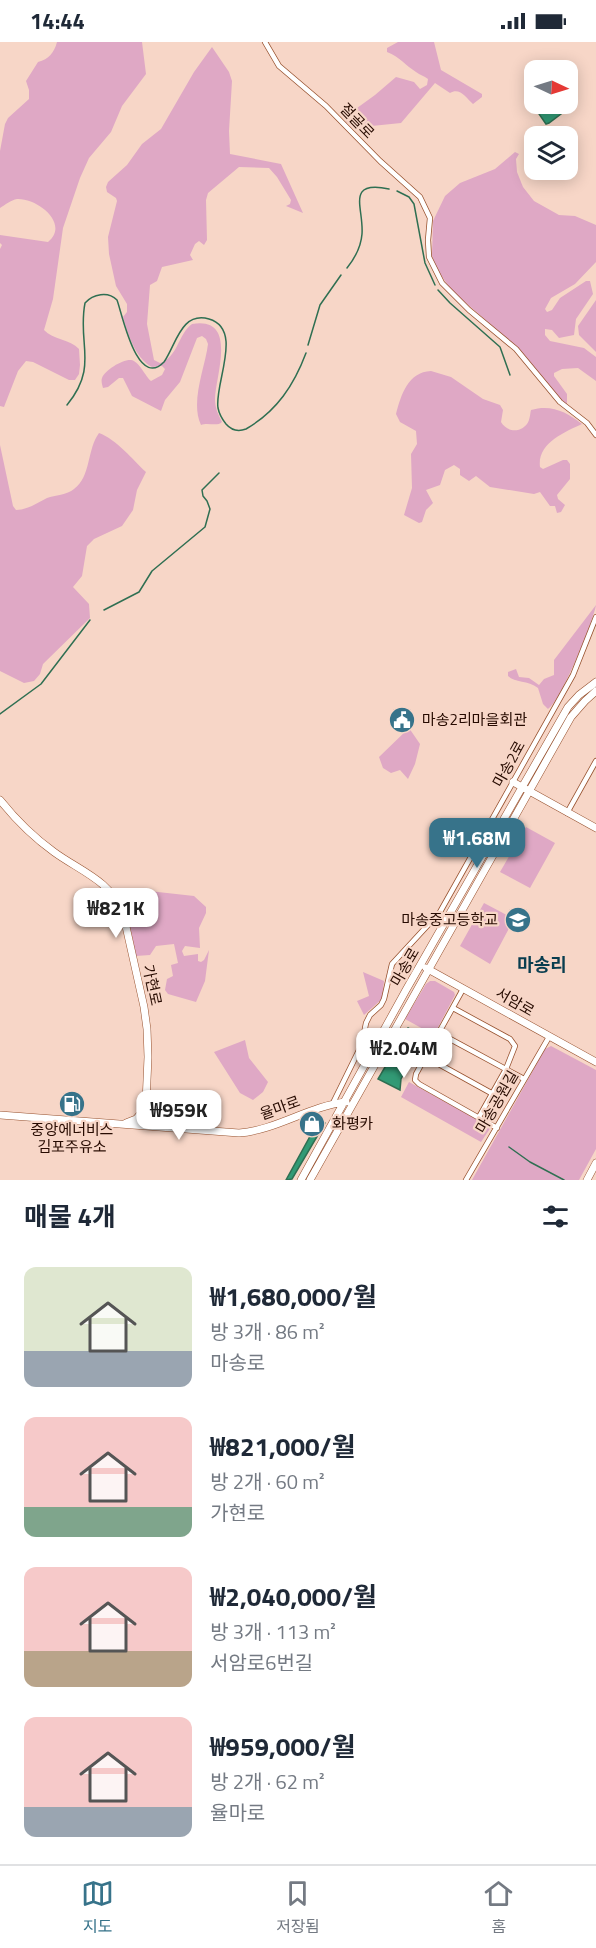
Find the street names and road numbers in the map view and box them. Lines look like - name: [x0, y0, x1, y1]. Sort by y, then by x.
- street label: 절골로: [335, 98, 380, 144]
- street label: 마송2로: [486, 736, 531, 791]
- street label: 마송로: [384, 943, 425, 990]
- street label: 가현로: [137, 962, 168, 1008]
- street label: 서암로: [492, 981, 539, 1022]
- street label: 마송공원길: [469, 1066, 524, 1137]
- street label: 율마로: [256, 1090, 303, 1125]

